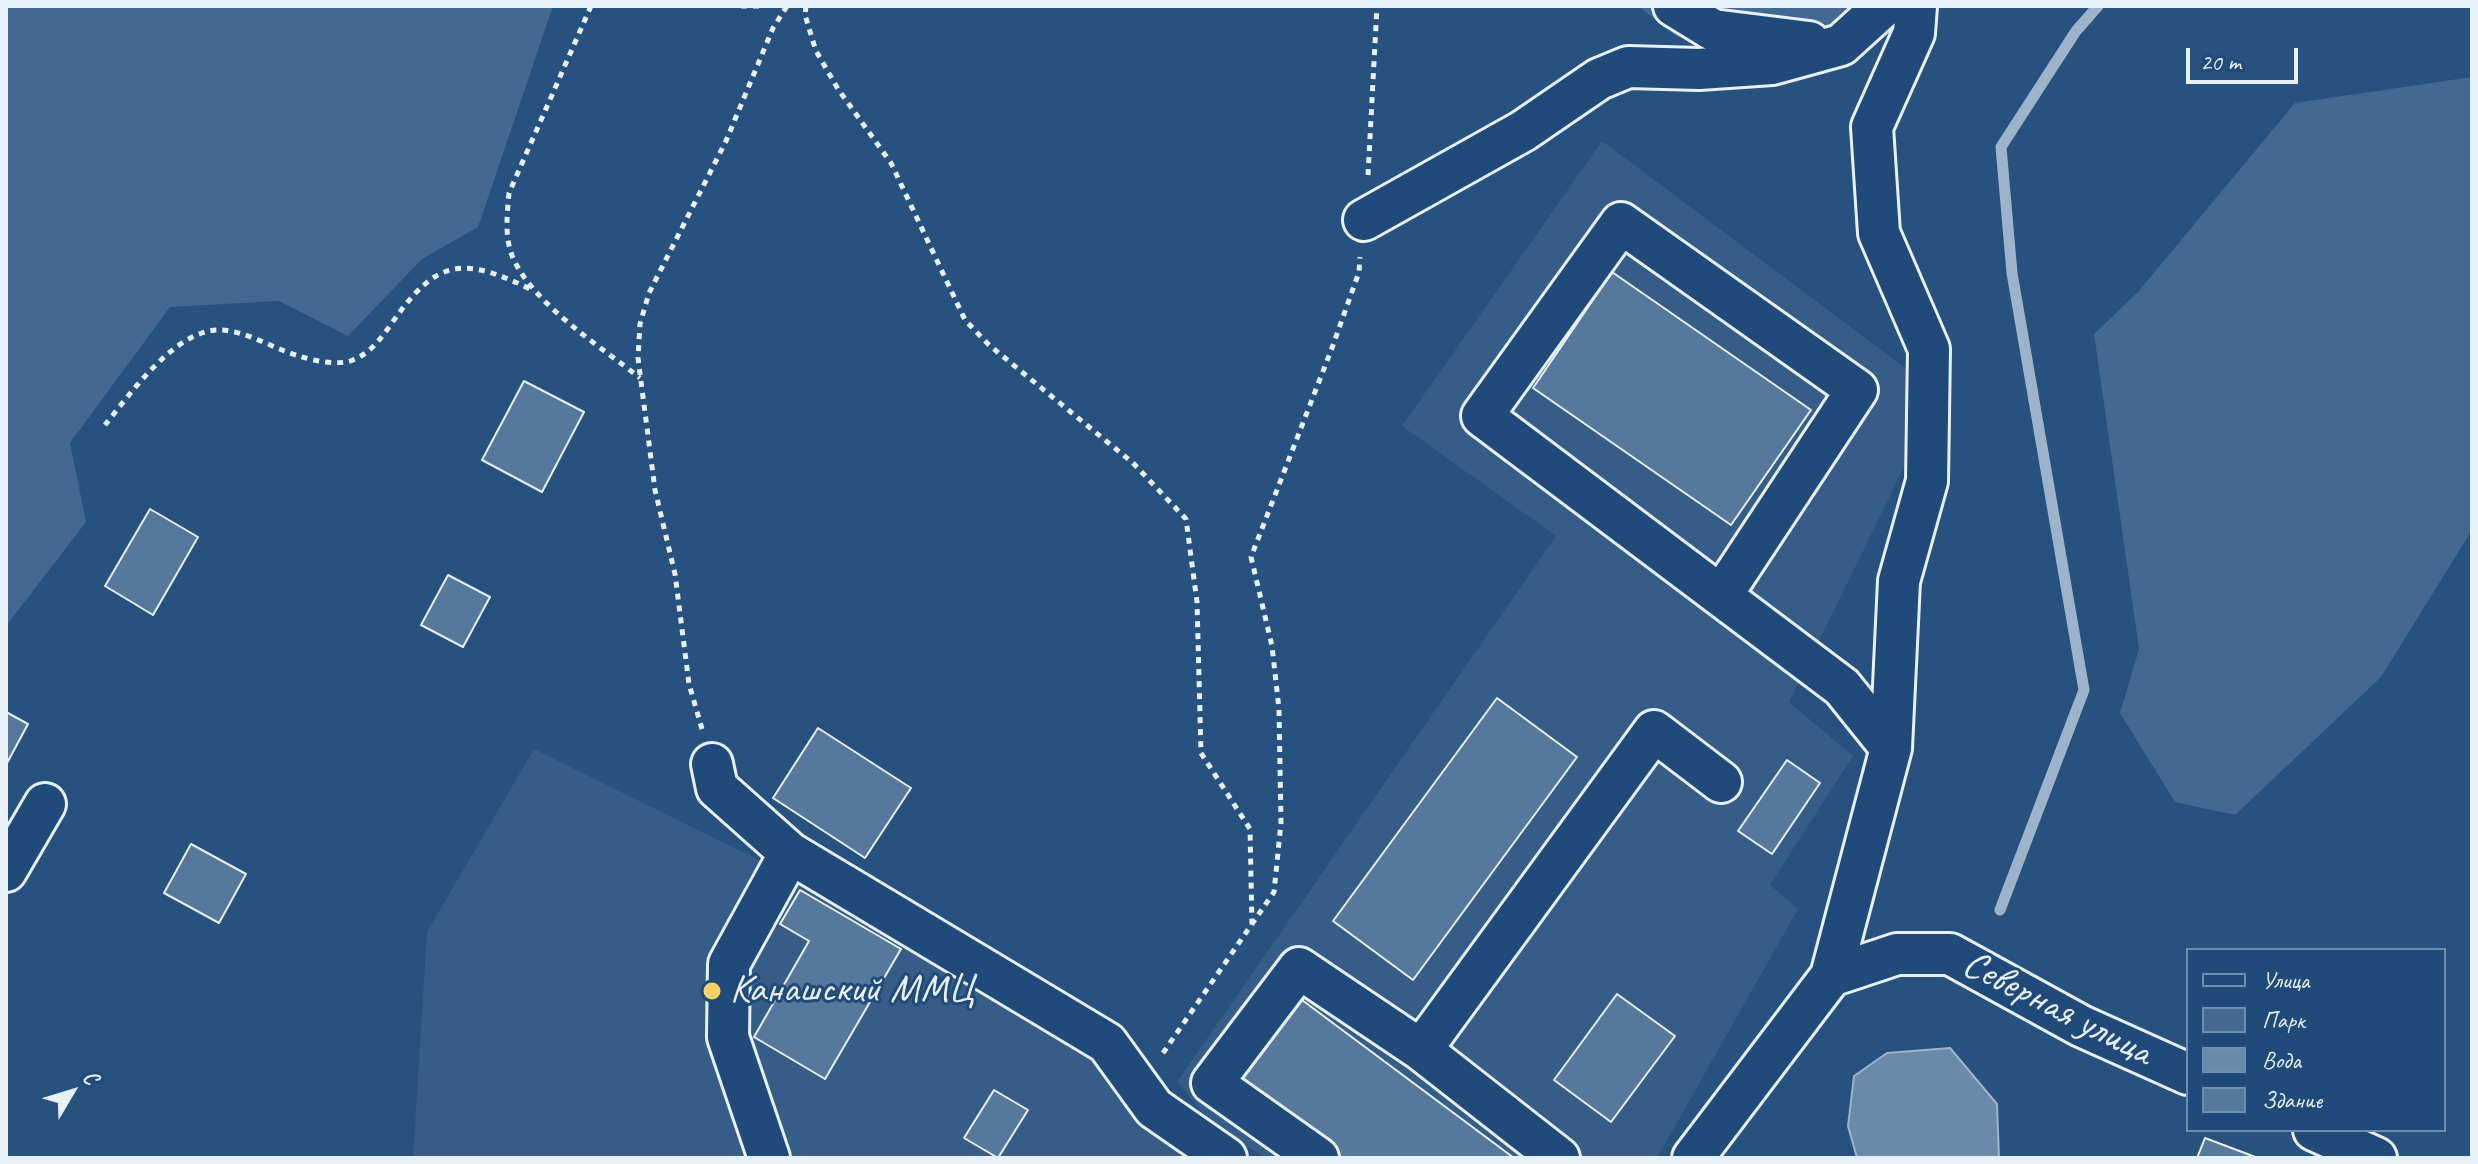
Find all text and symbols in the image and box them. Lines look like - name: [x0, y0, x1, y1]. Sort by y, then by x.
- scale bar: [2190, 32, 2302, 82]
- text: 20 m: [2200, 47, 2241, 77]
- street label: Северная улица: [1954, 941, 2160, 1077]
- legend: [2186, 948, 2446, 1132]
- text: Улица: [2262, 965, 2310, 995]
- place label: Канашский ММЦ: [730, 967, 974, 1015]
- marker: Канашский ММЦ: [701, 980, 723, 1002]
- text: Парк: [2262, 1005, 2305, 1035]
- text: Вода: [2262, 1045, 2301, 1075]
- north arrow: [32, 1052, 112, 1132]
- text: С: [77, 1064, 105, 1090]
- text: Здание: [2262, 1085, 2322, 1115]

